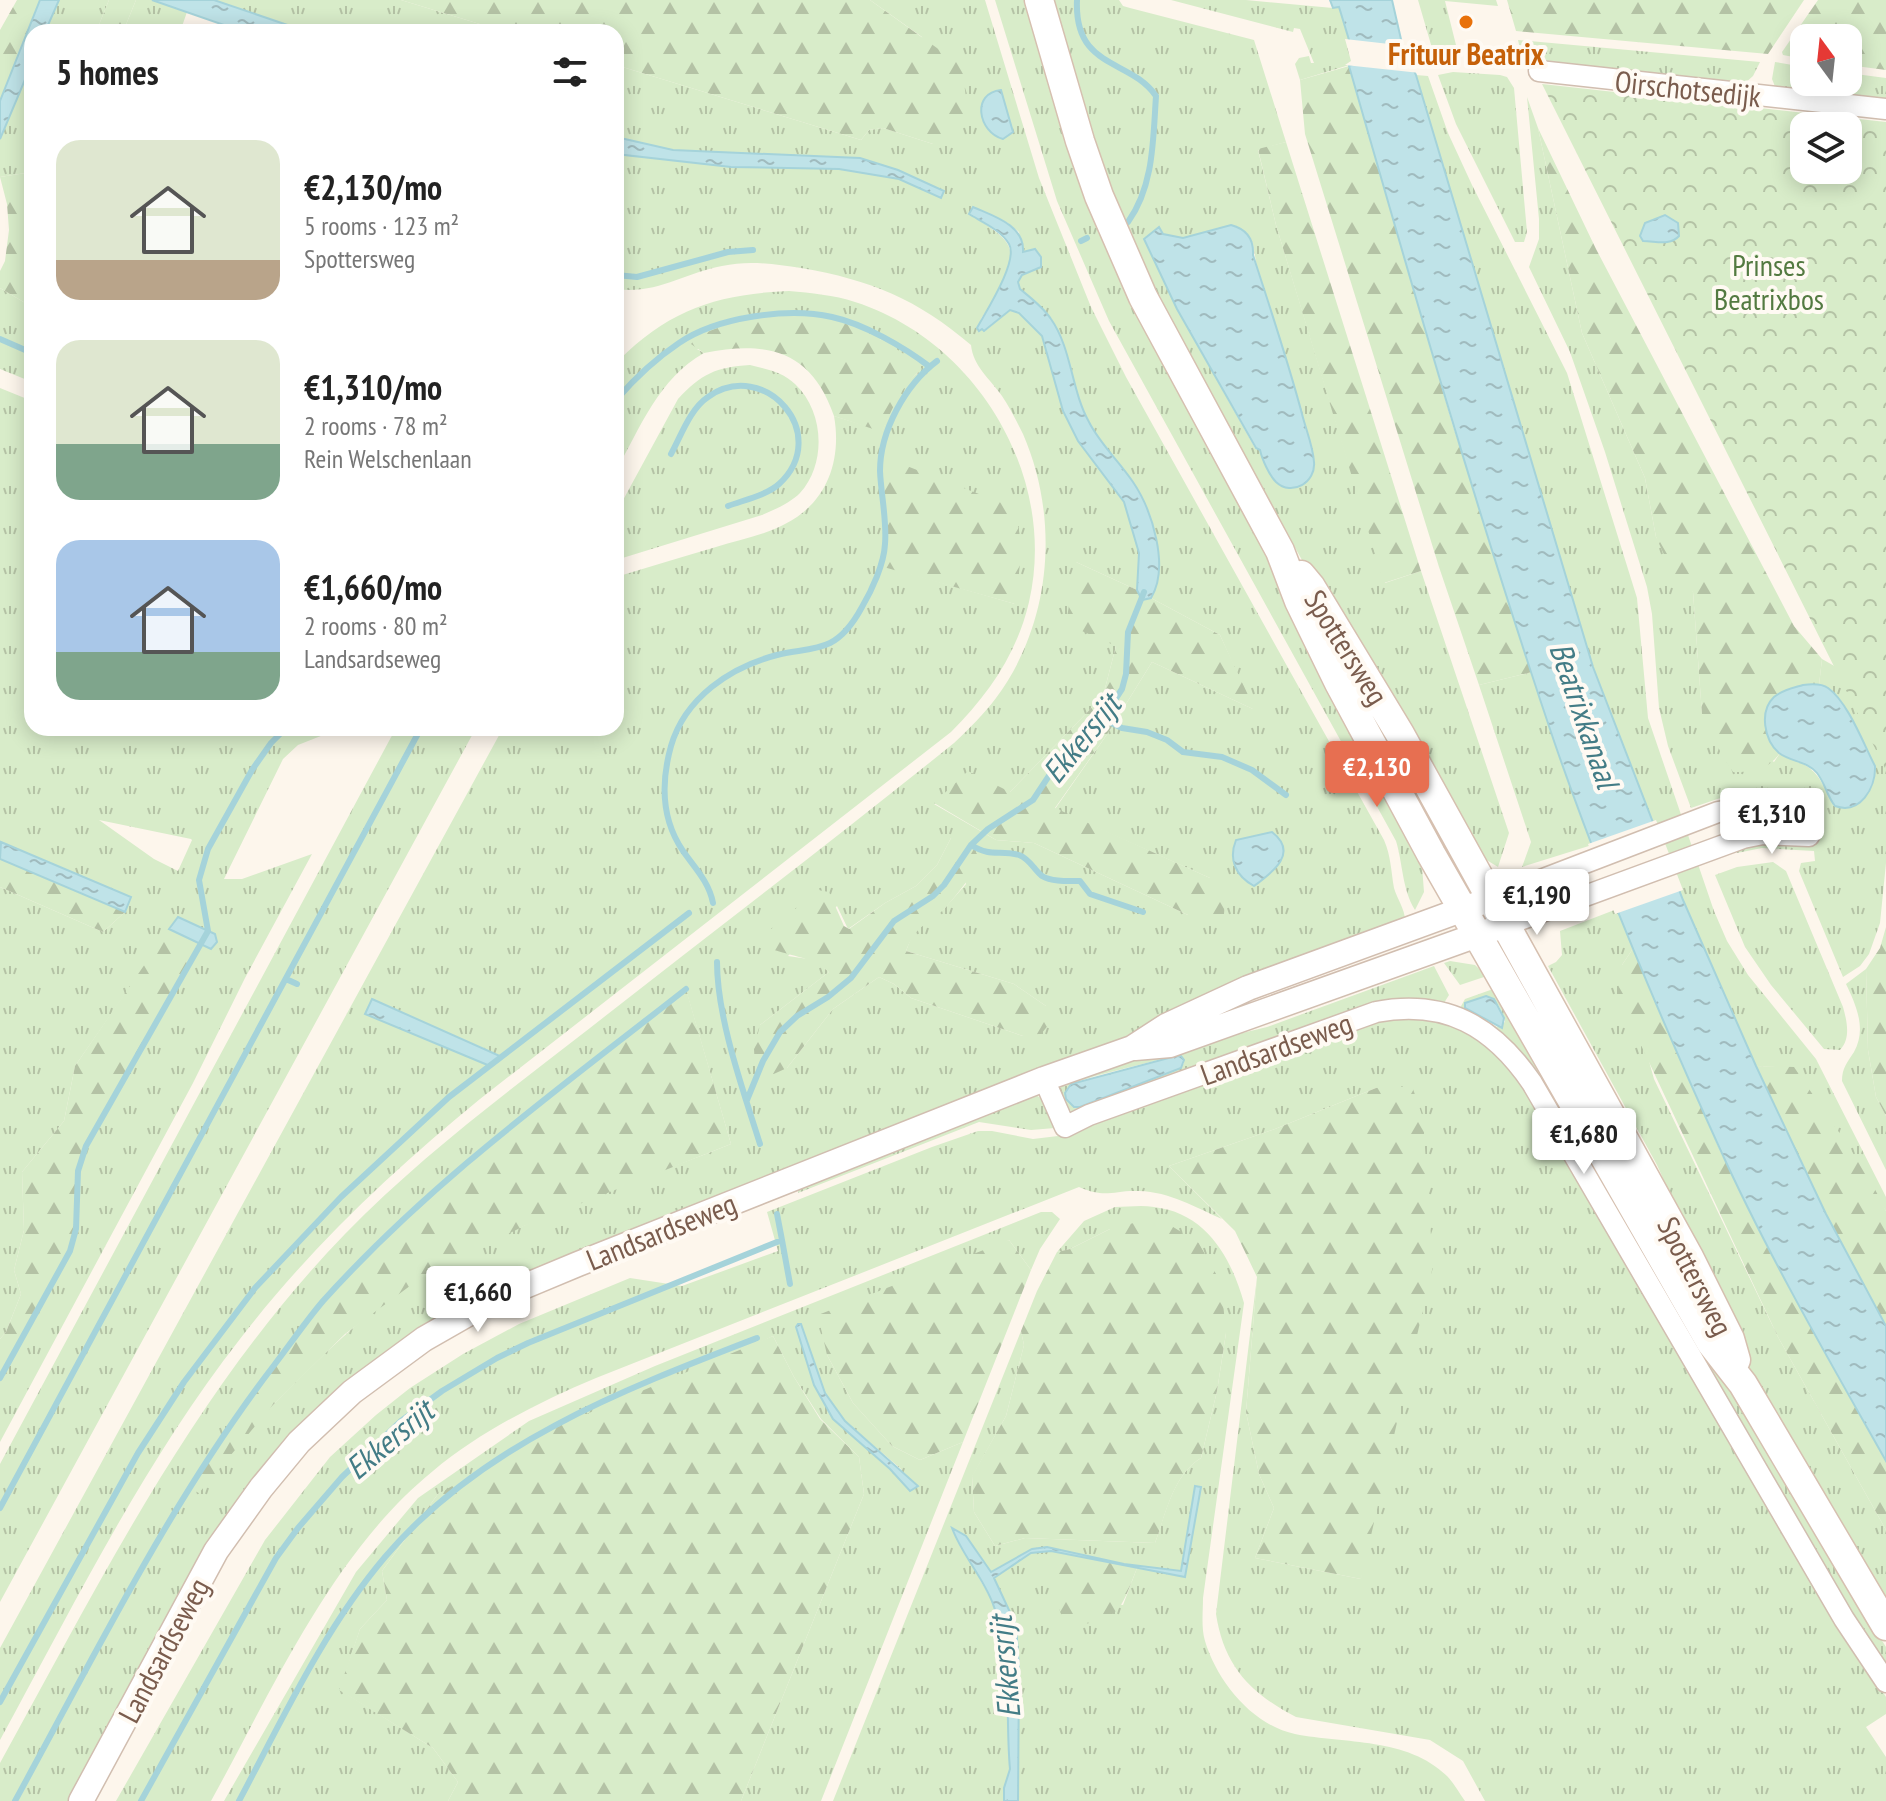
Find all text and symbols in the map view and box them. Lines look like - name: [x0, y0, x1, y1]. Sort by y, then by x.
- marker: Frituur Beatrix: [1457, 13, 1475, 31]
- north arrow: [1790, 24, 1862, 96]
- map controls: [1790, 24, 1862, 184]
- place label: Frituur Beatrix: [1388, 34, 1545, 73]
- text: 5 homes: [56, 50, 159, 94]
- icon: filters: [548, 50, 592, 94]
- street label: Oirschotsedijk: [1613, 61, 1763, 115]
- button: layers: [1790, 112, 1862, 184]
- text: €2,130/mo: [304, 165, 442, 209]
- icon: home: [120, 172, 216, 268]
- text: 5 rooms · 123 m²: [304, 209, 459, 242]
- text: Spottersweg: [304, 242, 415, 275]
- park label: Prinses Beatrixbos: [1714, 245, 1824, 318]
- text: €1,310/mo: [304, 365, 442, 409]
- icon: home: [120, 372, 216, 468]
- text: 2 rooms · 78 m²: [304, 409, 448, 442]
- text: Rein Welschenlaan: [304, 442, 472, 475]
- text: €1,660/mo: [304, 565, 442, 609]
- icon: home: [120, 572, 216, 668]
- street label: Spottersweg: [1296, 582, 1398, 712]
- text: 2 rooms · 80 m²: [304, 609, 448, 642]
- water label: Beatrixkanaal: [1541, 637, 1630, 796]
- text: Landsardseweg: [304, 642, 441, 675]
- water label: Ekkersrijt: [1032, 682, 1132, 791]
- pin: €2,130: [1312, 741, 1442, 809]
- text: €2,130: [1343, 750, 1411, 783]
- pin: €1,310: [1707, 788, 1837, 856]
- text: €1,310: [1738, 797, 1806, 830]
- pin: €1,190: [1472, 869, 1602, 937]
- text: €1,190: [1503, 878, 1571, 911]
- street label: Landsardseweg: [1195, 1003, 1357, 1093]
- pin: €1,680: [1519, 1108, 1649, 1176]
- text: €1,680: [1550, 1117, 1618, 1150]
- street label: Landsardseweg: [580, 1183, 742, 1279]
- street label: Spottersweg: [1649, 1210, 1743, 1342]
- pin: €1,660: [413, 1266, 543, 1334]
- text: €1,660: [444, 1275, 512, 1308]
- water label: Ekkersrijt: [336, 1388, 444, 1488]
- street label: Landsardseweg: [109, 1571, 217, 1729]
- water label: Ekkersrijt: [978, 1611, 1029, 1720]

